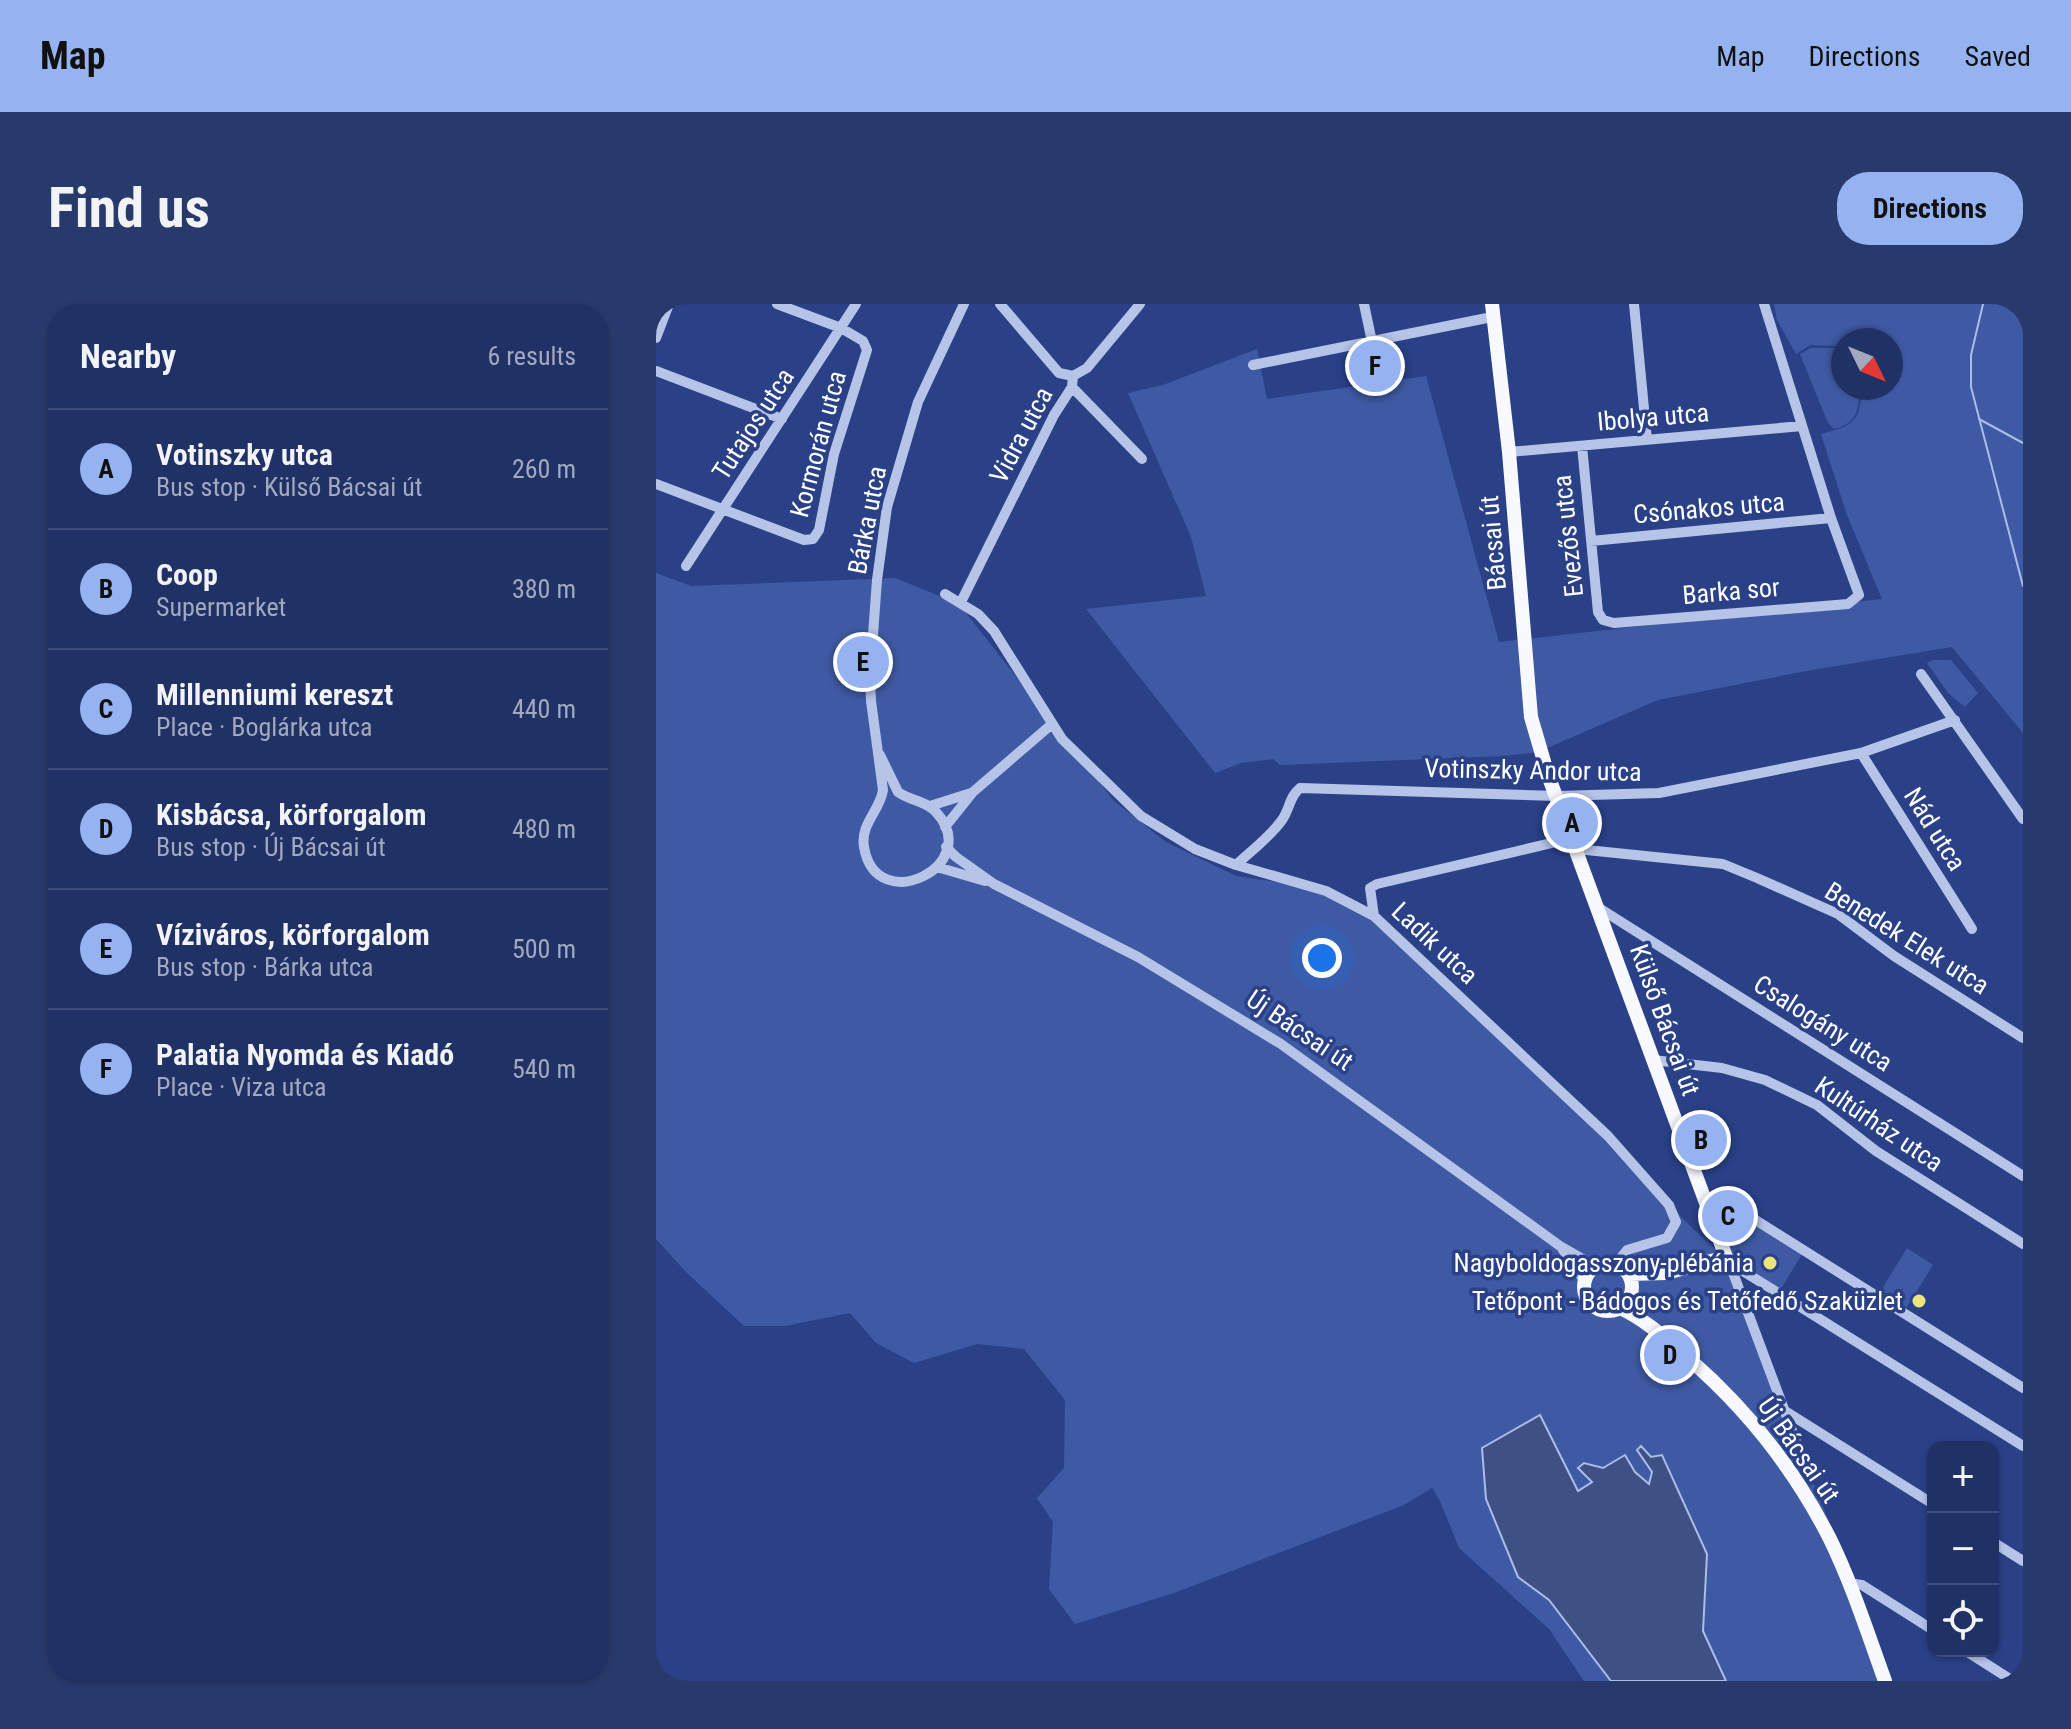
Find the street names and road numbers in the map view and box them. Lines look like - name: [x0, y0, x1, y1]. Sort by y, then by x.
- street label: Tutajos utca: [706, 363, 800, 485]
- street label: Kormorán utca: [784, 367, 852, 521]
- street label: Vidra utca: [983, 382, 1059, 488]
- street label: Ibolya utca: [1596, 397, 1710, 437]
- street label: Bárka utca: [842, 463, 892, 577]
- street label: Evezős utca: [1547, 473, 1589, 599]
- street label: Csónakos utca: [1632, 486, 1786, 530]
- street label: Bácsai út: [1474, 494, 1512, 592]
- street label: Barka sor: [1681, 572, 1781, 610]
- street label: Votinszky Andor utca: [1424, 753, 1642, 787]
- street label: Nád utca: [1898, 782, 1972, 876]
- street label: Benedek Elek utca: [1820, 876, 1994, 1000]
- street label: Ladik utca: [1386, 896, 1484, 990]
- street label: Külső Bácsai út: [1624, 940, 1706, 1100]
- street label: Csalogány utca: [1748, 969, 1898, 1077]
- street label: Új Bácsai út: [1241, 984, 1359, 1076]
- street label: Kultúrház utca: [1809, 1070, 1949, 1178]
- street label: Új Bácsai út: [1752, 1392, 1846, 1508]

